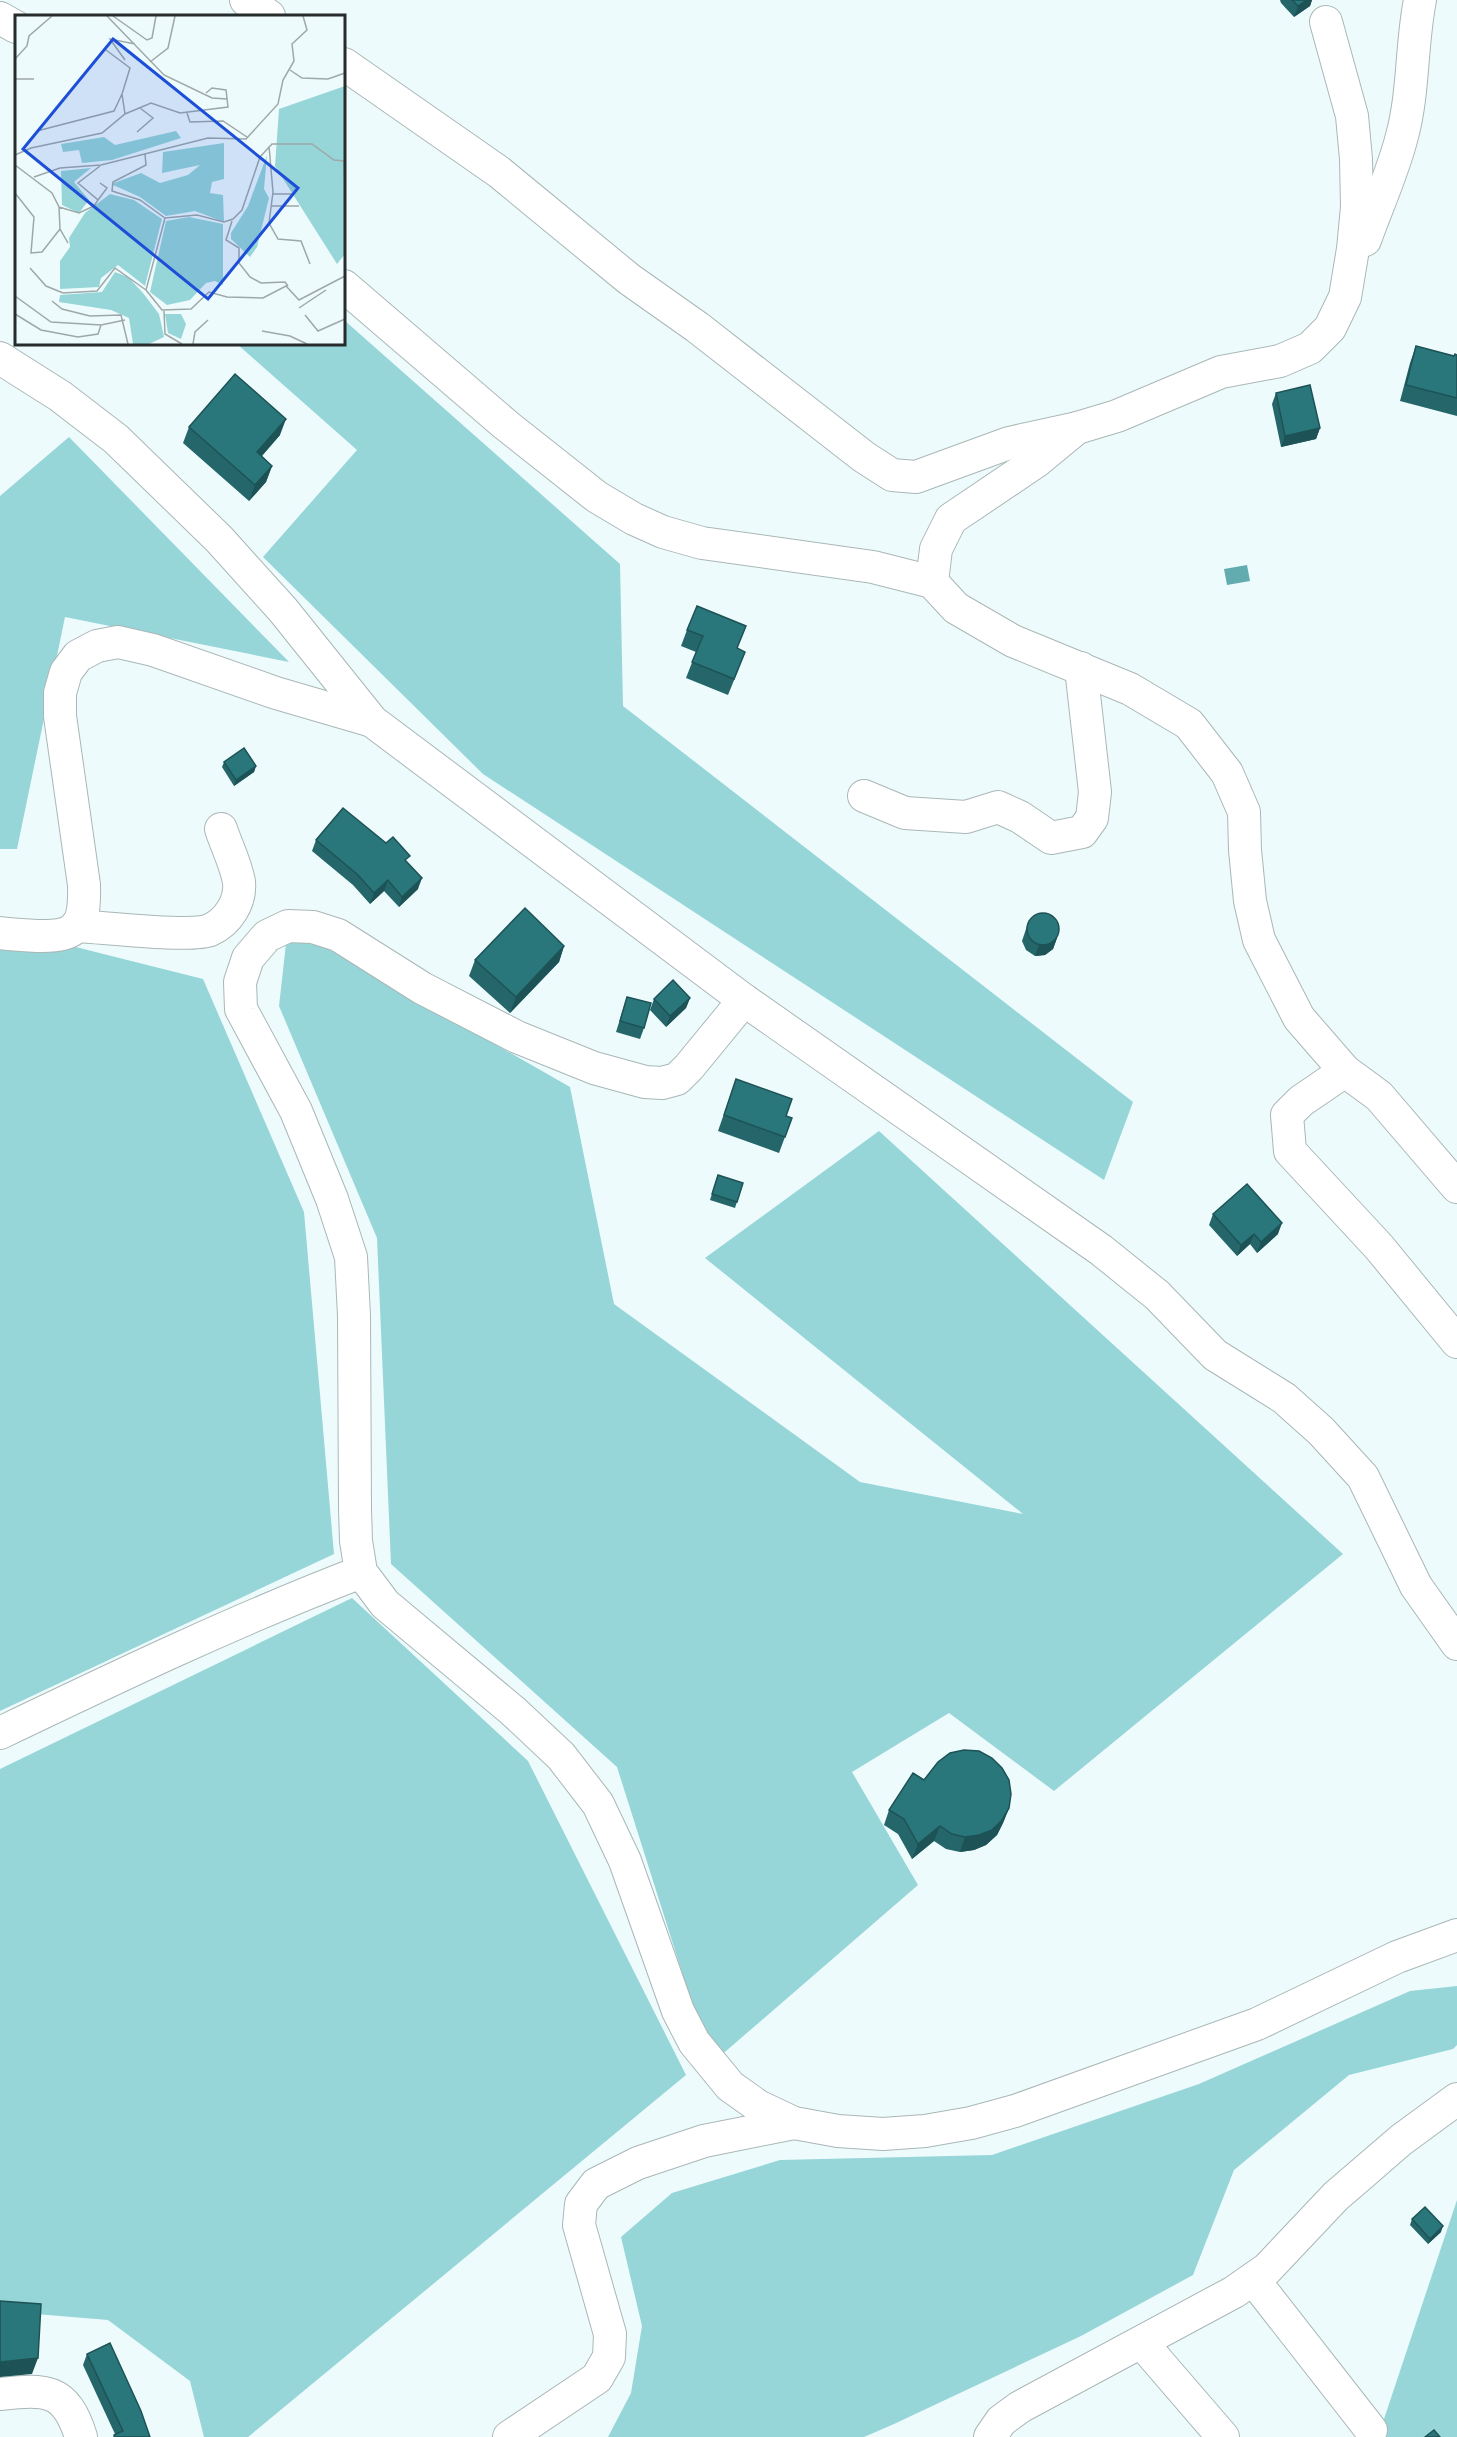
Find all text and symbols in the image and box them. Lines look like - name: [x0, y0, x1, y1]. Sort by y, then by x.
- inset map: [15, 15, 345, 345]

